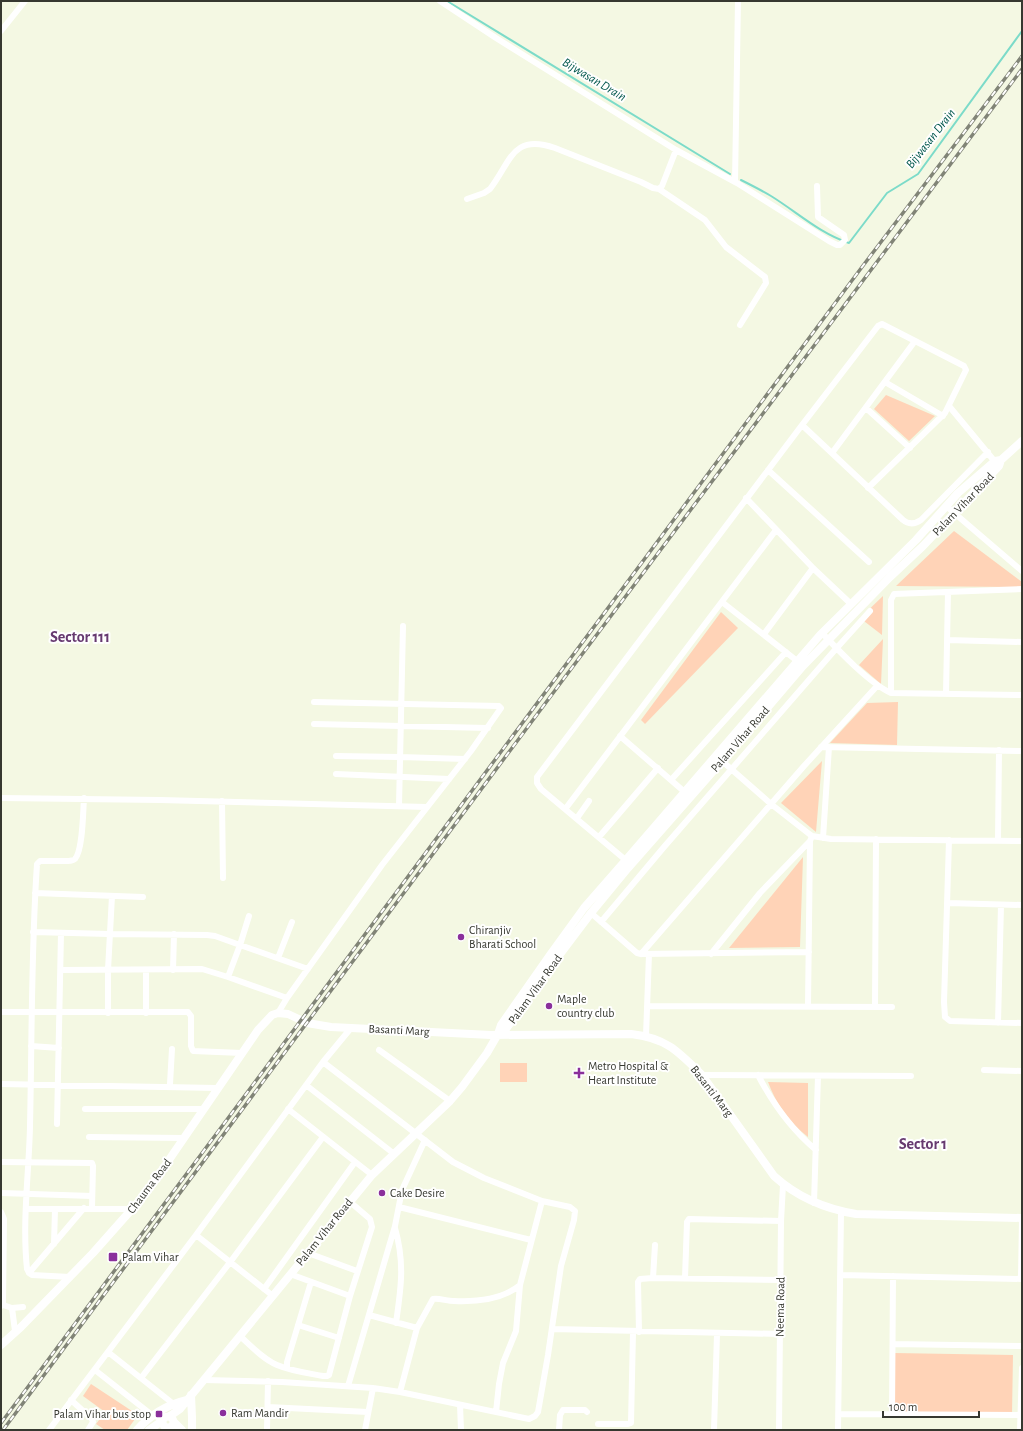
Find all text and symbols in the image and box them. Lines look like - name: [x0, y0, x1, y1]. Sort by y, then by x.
- water label: Bijwasan Drain: [560, 56, 628, 104]
- water label: Bijwasan Drain: [904, 107, 958, 171]
- street label: Palam Vihar Road: [930, 470, 996, 538]
- district label: Sector 111: [50, 629, 110, 645]
- street label: Palam Vihar Road: [708, 704, 772, 774]
- place label: Chiranjiv Bharati School: [469, 924, 536, 950]
- marker: Chiranjiv Bharati School: [456, 932, 466, 942]
- street label: Palam Vihar Road: [506, 952, 564, 1026]
- place label: Maple country club: [557, 993, 615, 1020]
- marker: Maple country club: [544, 1001, 554, 1011]
- street label: Basanti Marg: [368, 1022, 430, 1038]
- place label: Metro Hospital & Heart Institute: [588, 1060, 669, 1086]
- street label: Basanti Marg: [688, 1063, 736, 1119]
- marker: Metro Hospital & Heart Institute: [573, 1067, 585, 1079]
- district label: Sector 1: [899, 1136, 947, 1152]
- street label: Chauma Road: [125, 1156, 173, 1216]
- place label: Cake Desire: [390, 1187, 445, 1199]
- marker: Cake Desire: [377, 1188, 387, 1198]
- street label: Palam Vihar Road: [293, 1196, 355, 1268]
- marker: Palam Vihar: [107, 1251, 119, 1263]
- place label: Palam Vihar: [122, 1251, 179, 1263]
- street label: Neema Road: [773, 1277, 787, 1337]
- scale bar: [883, 1393, 979, 1419]
- text: 100 m: [889, 1401, 917, 1413]
- place label: Ram Mandir: [231, 1407, 289, 1419]
- place label: Palam Vihar bus stop: [54, 1408, 151, 1420]
- marker: Ram Mandir: [218, 1408, 228, 1418]
- marker: Palam Vihar bus stop: [154, 1409, 164, 1419]

